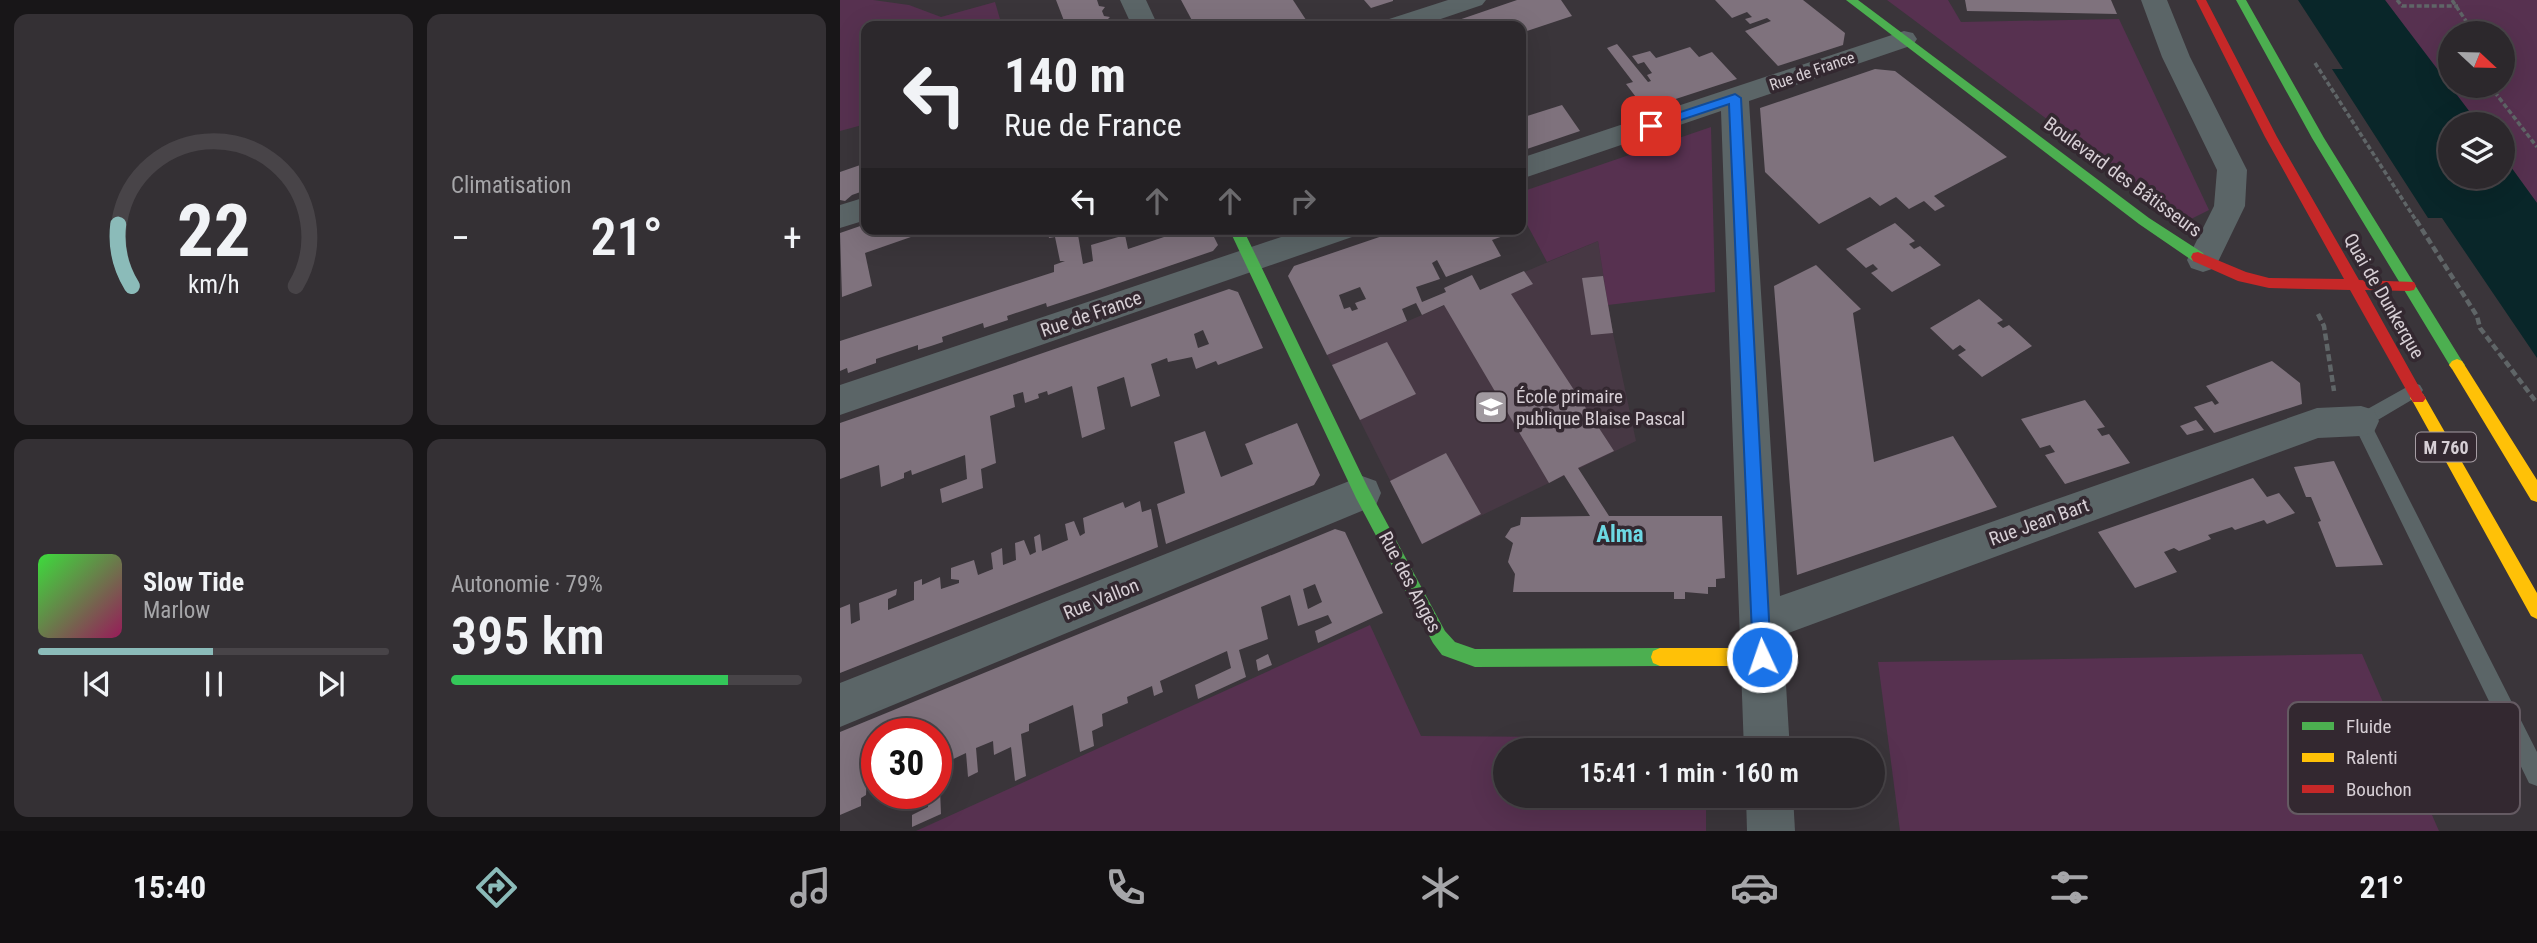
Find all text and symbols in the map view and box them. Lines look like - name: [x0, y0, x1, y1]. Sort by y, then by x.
- north arrow: [2438, 21, 2515, 98]
- map controls: [2438, 21, 2515, 189]
- text: 140 m: [1004, 47, 1126, 104]
- street label: Rue de France: [1767, 48, 1857, 94]
- icon: left: [889, 49, 980, 140]
- pin: [1621, 96, 1681, 156]
- text: Rue de France: [1004, 106, 1182, 144]
- icon: arrive: [1632, 107, 1670, 145]
- street label: Boulevard des Bâtisseurs: [2040, 112, 2206, 242]
- button: layers: [2438, 112, 2515, 189]
- text: Climatisation: [451, 172, 571, 199]
- icon: left: [1065, 182, 1103, 220]
- icon: ahead: [1138, 182, 1176, 220]
- icon: ahead: [1211, 182, 1249, 220]
- icon: right: [1284, 182, 1322, 220]
- text: 22: [177, 188, 250, 274]
- text: 21°: [590, 207, 663, 268]
- text: −: [451, 216, 470, 260]
- text: +: [783, 216, 802, 260]
- street label: Quai de Dunkerque: [2339, 229, 2429, 363]
- text: km/h: [188, 269, 239, 298]
- street label: Rue de France: [1037, 286, 1145, 342]
- place label: École primaire publique Blaise Pascal: [1516, 385, 1685, 430]
- school or university icon: École primaire publique Blaise Pascal: [1472, 388, 1510, 426]
- road number: M 760: [2416, 432, 2476, 462]
- street label: Rue Jean Bart: [1986, 493, 2092, 551]
- district label: Alma: [1596, 521, 1644, 548]
- street label: Rue des Anges: [1374, 528, 1446, 636]
- text: Slow Tide: [143, 567, 244, 597]
- text: Autonomie · 79%: [451, 571, 603, 598]
- street label: Rue Vallon: [1060, 573, 1142, 625]
- text: Marlow: [143, 597, 210, 624]
- text: 395 km: [451, 606, 605, 667]
- position arrow: [1725, 620, 1799, 694]
- icon: previous: [78, 665, 116, 703]
- icon: pause: [195, 665, 233, 703]
- icon: next: [312, 665, 350, 703]
- legend: [2288, 702, 2520, 814]
- text: Fluide: [2346, 715, 2391, 738]
- speed limit sign: 30: [861, 718, 952, 809]
- text: Ralenti: [2346, 746, 2398, 769]
- text: 15:41 · 1 min · 160 m: [1579, 758, 1799, 788]
- text: Bouchon: [2346, 778, 2412, 801]
- icon: directions: [472, 863, 521, 912]
- icon: music: [786, 863, 835, 912]
- icon: phone: [1101, 863, 1150, 912]
- icon: climate: [1416, 863, 1465, 912]
- icon: car: [1730, 863, 1779, 912]
- icon: filters: [2045, 863, 2094, 912]
- text: 15:40: [133, 868, 206, 906]
- text: 21°: [2359, 868, 2404, 906]

